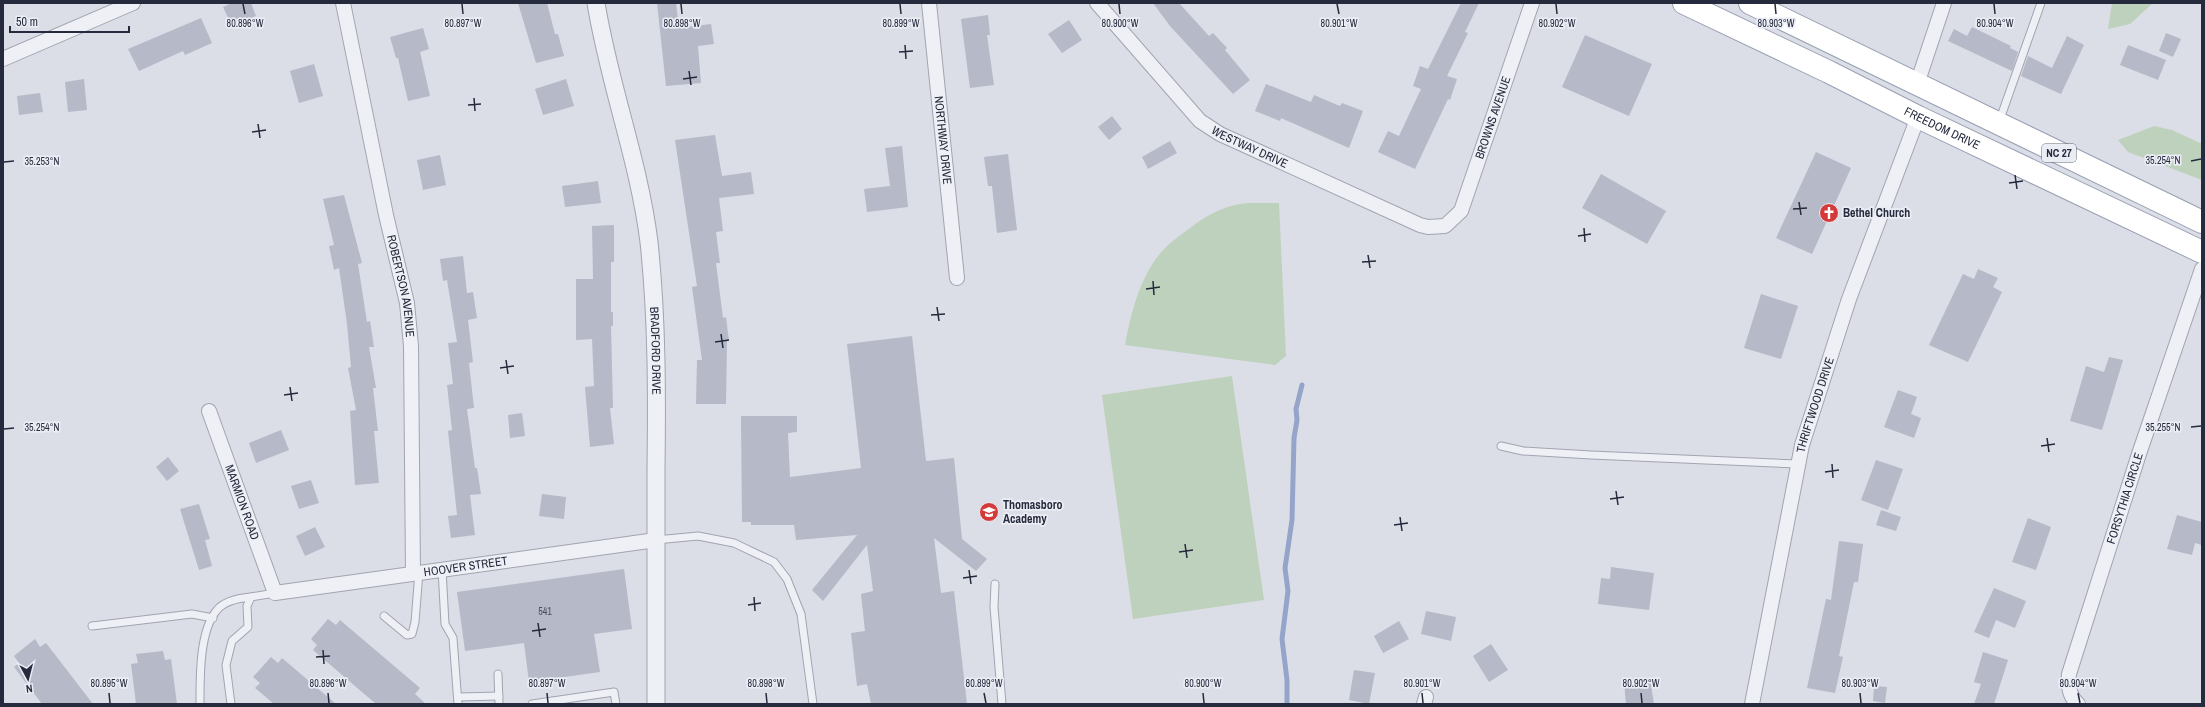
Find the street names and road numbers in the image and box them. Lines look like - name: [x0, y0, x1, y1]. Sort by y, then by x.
- street label: BROWNS AVENUE: [1471, 74, 1514, 161]
- street label: NORTHWAY DRIVE: [931, 95, 955, 185]
- street label: FREEDOM DRIVE: [1902, 103, 1983, 153]
- street label: WESTWAY DRIVE: [1208, 123, 1290, 172]
- road number: NC 27: [2042, 144, 2076, 162]
- street label: ROBERTSON AVENUE: [383, 233, 418, 338]
- street label: BRADFORD DRIVE: [646, 306, 664, 395]
- street label: THRIFTWOOD DRIVE: [1793, 355, 1838, 454]
- street label: FORSYTHIA CIRCLE: [2103, 451, 2147, 546]
- street label: MARMION ROAD: [221, 462, 263, 542]
- street label: HOOVER STREET: [423, 553, 508, 580]

